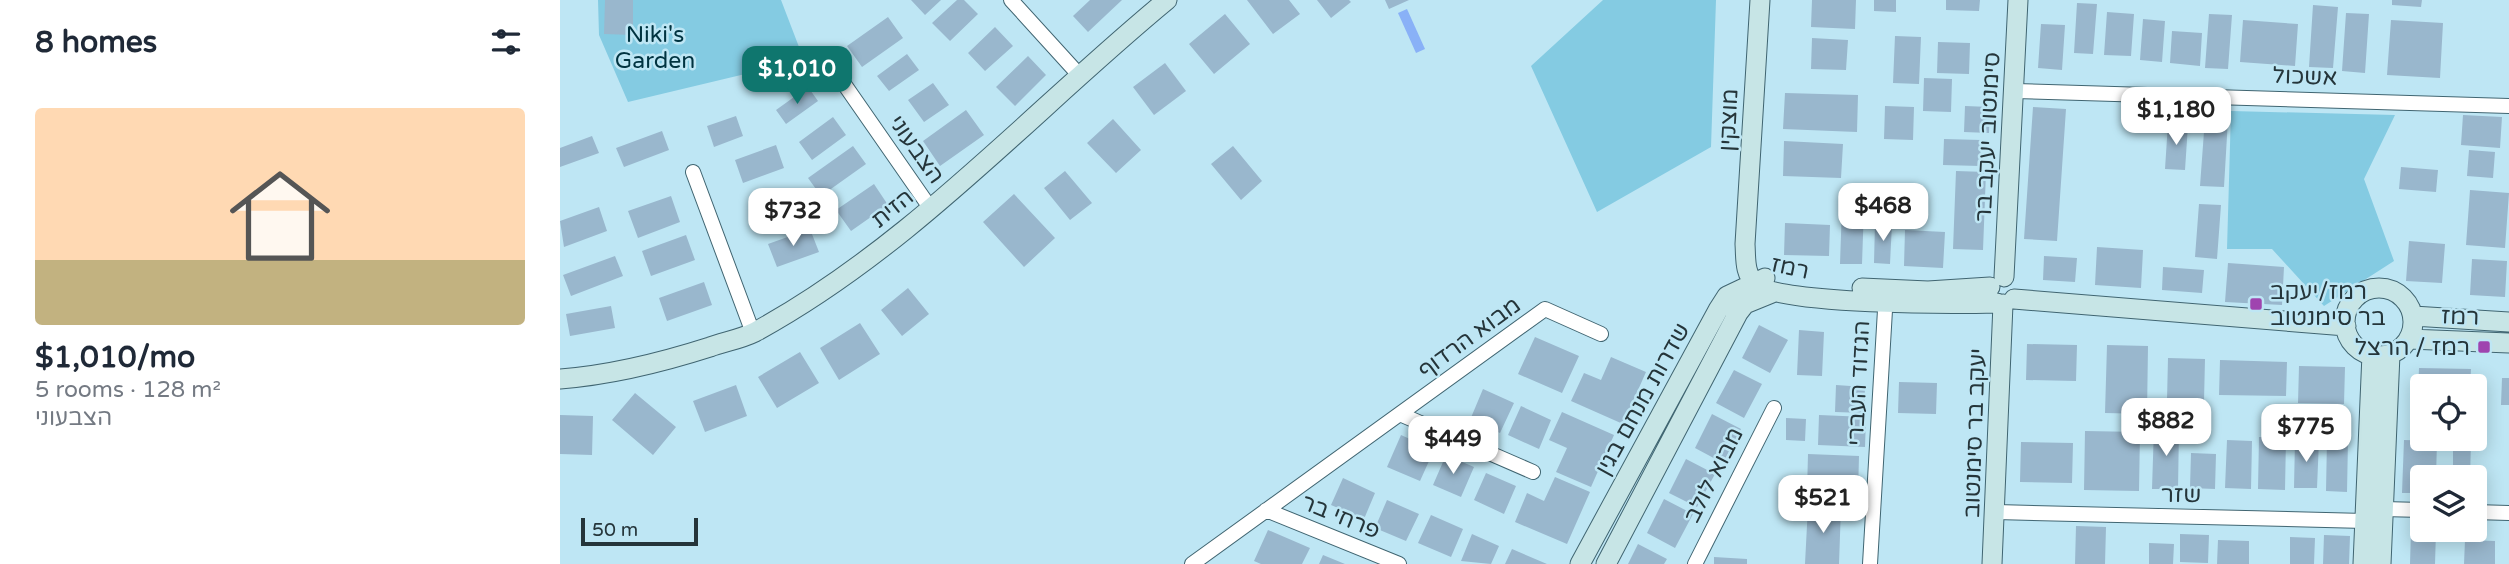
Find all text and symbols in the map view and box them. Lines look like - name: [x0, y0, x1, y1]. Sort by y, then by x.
- park label: Niki's Garden: [615, 21, 695, 75]
- icon: filters: [487, 23, 525, 61]
- text: 8 homes: [35, 24, 157, 61]
- pin: $1,010: [740, 46, 854, 106]
- street label: סימנטוב יעקב בר: [1970, 51, 2006, 223]
- text: $1,010: [758, 55, 836, 83]
- street label: אשכול: [2272, 62, 2338, 92]
- street label: מוצקין: [1713, 88, 1745, 152]
- pin: $1,180: [2119, 88, 2233, 147]
- text: $1,180: [2137, 96, 2215, 124]
- street label: הצבעוני: [883, 110, 950, 189]
- icon: home: [217, 153, 343, 279]
- street label: הזית: [866, 183, 919, 234]
- pin: $468: [1842, 184, 1924, 243]
- pin: $732: [752, 188, 834, 248]
- text: $468: [1854, 192, 1912, 220]
- text: $732: [764, 197, 822, 225]
- street label: רמז: [1768, 250, 1812, 286]
- place label: רמז/יעקב בר סימנטוב: [2270, 278, 2386, 332]
- street label: מבוא הרדוף: [1413, 291, 1526, 384]
- marker: רמז/יעקב בר סימנטוב: [2248, 296, 2264, 312]
- street label: רמז: [2440, 302, 2480, 332]
- street label: שדרות מנחם בגין: [1590, 318, 1696, 480]
- street label: הגדוד העברי: [1842, 320, 1876, 446]
- place label: רמז / הרצל: [2355, 334, 2470, 362]
- text: $1,010/mo: [35, 339, 195, 376]
- marker: רמז / הרצל: [2476, 339, 2492, 355]
- street label: יעקב בר סימנטוב: [1958, 348, 1992, 519]
- map controls: [2410, 374, 2487, 542]
- button: locate: [2410, 374, 2487, 451]
- text: 5 rooms · 128 m²: [35, 376, 221, 404]
- pin: $882: [2125, 398, 2207, 458]
- text: הצבעוני: [35, 404, 112, 432]
- pin: $775: [2265, 405, 2347, 464]
- text: $882: [2137, 407, 2195, 435]
- text: $775: [2277, 413, 2335, 441]
- pin: $449: [1412, 416, 1494, 476]
- street label: מבוא לולב: [1678, 423, 1750, 528]
- text: $449: [1424, 425, 1482, 453]
- button: layers: [2410, 465, 2487, 542]
- pin: $521: [1782, 476, 1864, 535]
- street label: שזר: [2160, 481, 2201, 509]
- text: $521: [1794, 484, 1852, 512]
- street label: פרחי בר: [1297, 488, 1384, 545]
- scale bar: [581, 515, 698, 547]
- text: 50 m: [592, 519, 638, 541]

